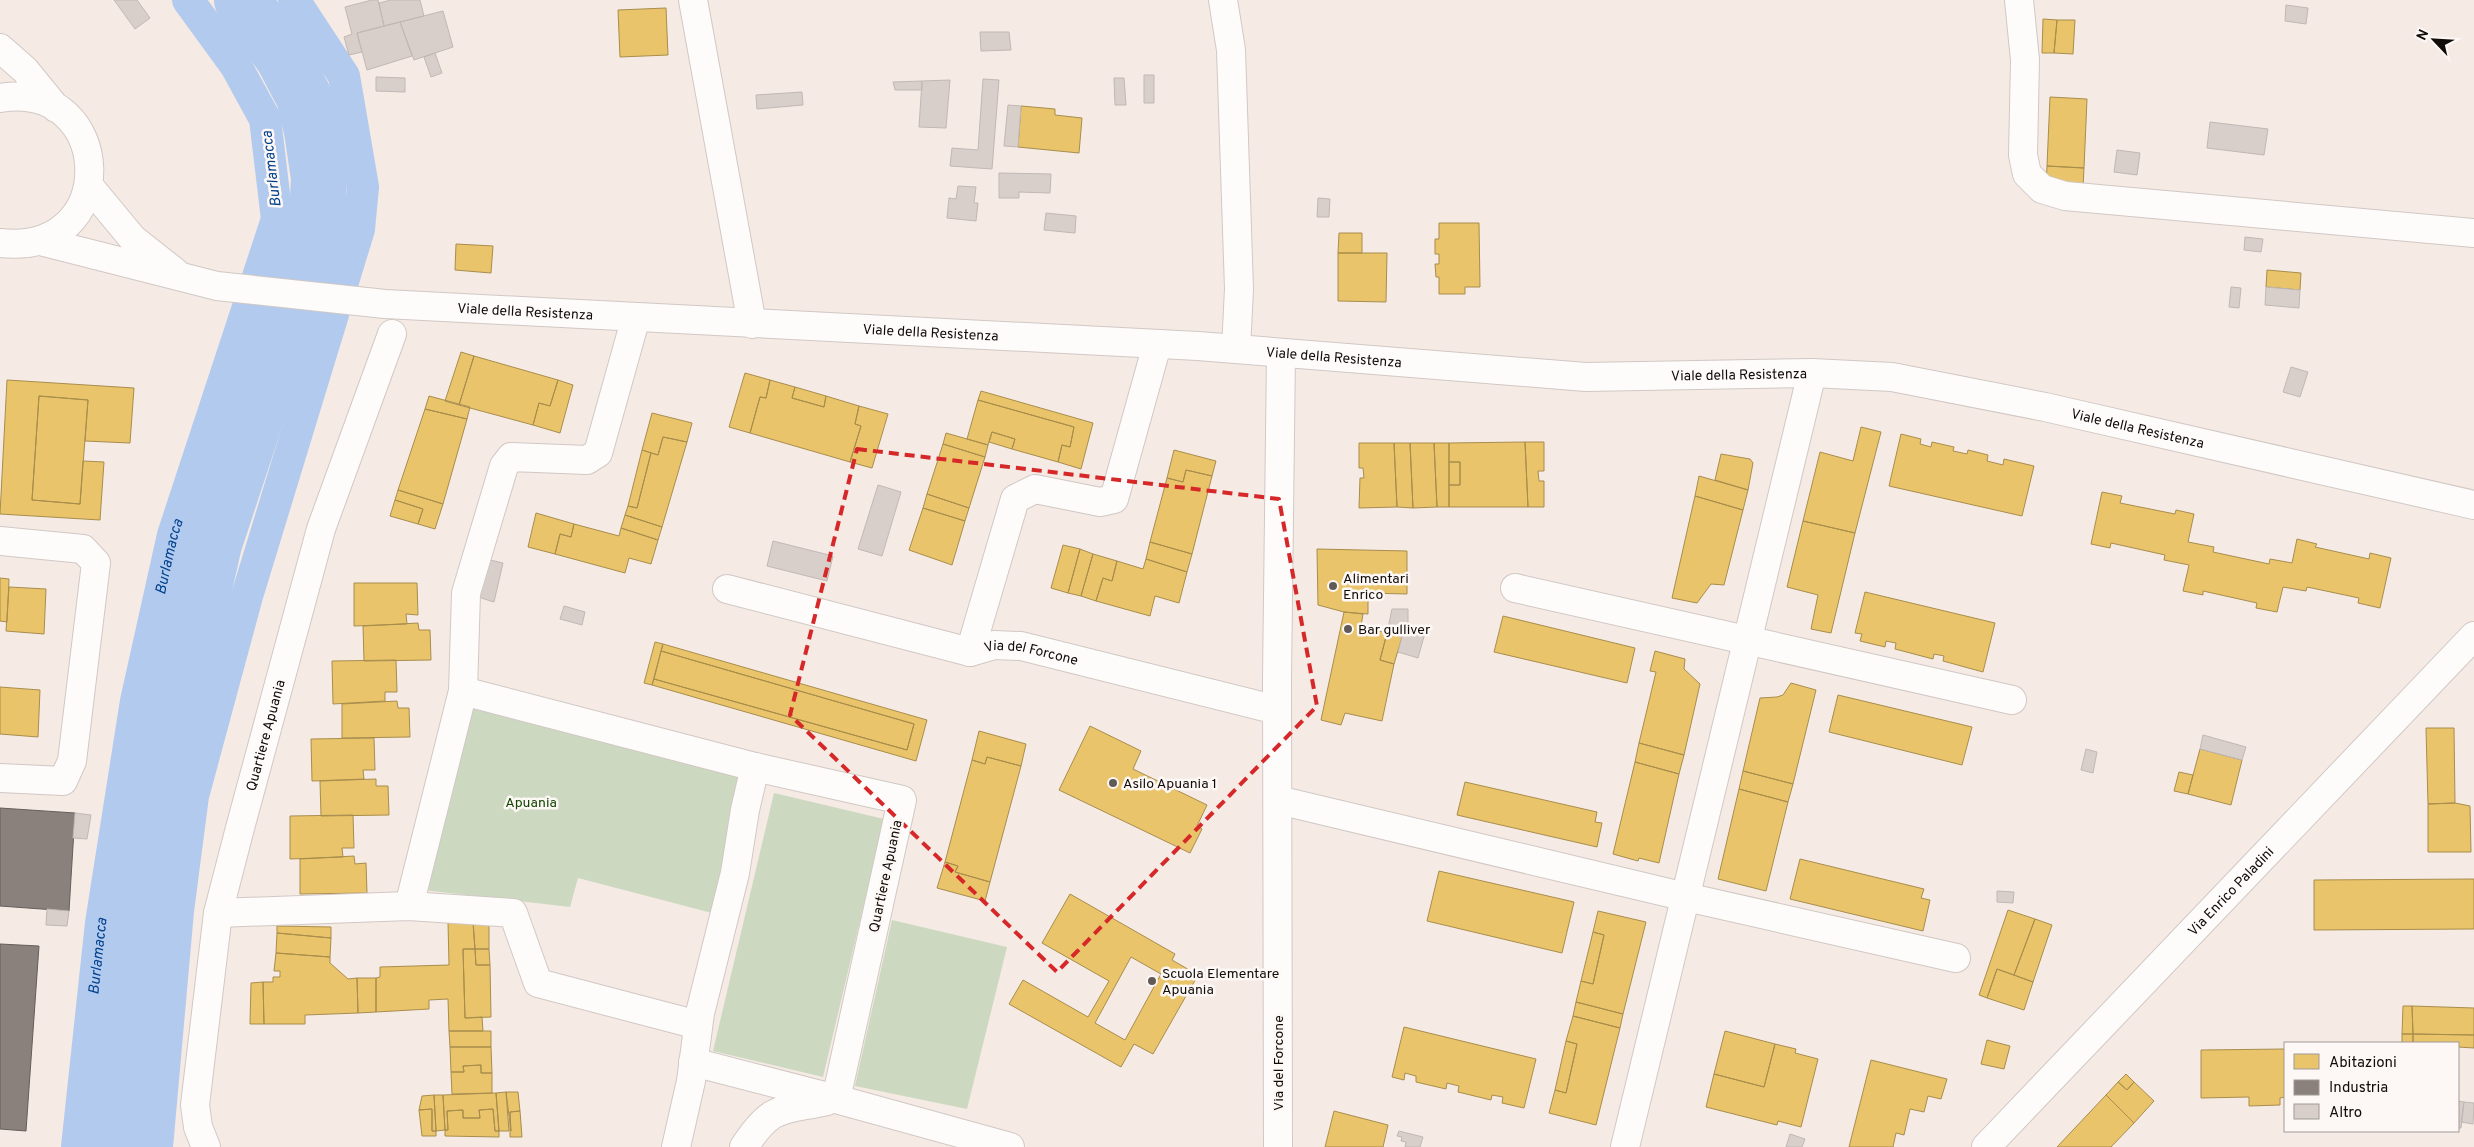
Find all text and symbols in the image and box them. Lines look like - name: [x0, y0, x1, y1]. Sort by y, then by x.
- north arrow: [2409, 15, 2459, 65]
- text: N: [2414, 27, 2433, 43]
- water label: Burlamacca: [258, 129, 287, 208]
- street label: Viale della Resistenza: [457, 301, 594, 325]
- street label: Viale della Resistenza: [862, 322, 999, 346]
- street label: Viale della Resistenza: [1265, 344, 1402, 372]
- street label: Viale della Resistenza: [1671, 366, 1807, 385]
- street label: Viale della Resistenza: [2069, 406, 2206, 453]
- water label: Burlamacca: [152, 517, 189, 597]
- place label: Alimentari Enrico: [1343, 571, 1409, 604]
- marker: Alimentari Enrico: [1327, 580, 1339, 592]
- place label: Bar gulliver: [1358, 622, 1431, 639]
- marker: Bar gulliver: [1342, 623, 1354, 635]
- street label: Via del Forcone: [982, 638, 1080, 670]
- street label: Quartiere Apuania: [243, 678, 290, 793]
- place label: Asilo Apuania 1: [1123, 776, 1217, 793]
- marker: Asilo Apuania 1: [1107, 777, 1119, 789]
- park label: Apuania: [505, 795, 557, 812]
- street label: Quartiere Apuania: [866, 818, 907, 934]
- street label: Via Enrico Paladini: [2185, 844, 2278, 940]
- water label: Burlamacca: [85, 916, 113, 996]
- place label: Scuola Elementare Apuania: [1162, 966, 1279, 999]
- marker: Scuola Elementare Apuania: [1146, 975, 1158, 987]
- street label: Via del Forcone: [1271, 1015, 1288, 1111]
- legend: [2284, 1042, 2459, 1132]
- text: Abitazioni: [2329, 1054, 2397, 1073]
- text: Industria: [2329, 1079, 2388, 1098]
- text: Altro: [2329, 1104, 2362, 1123]

